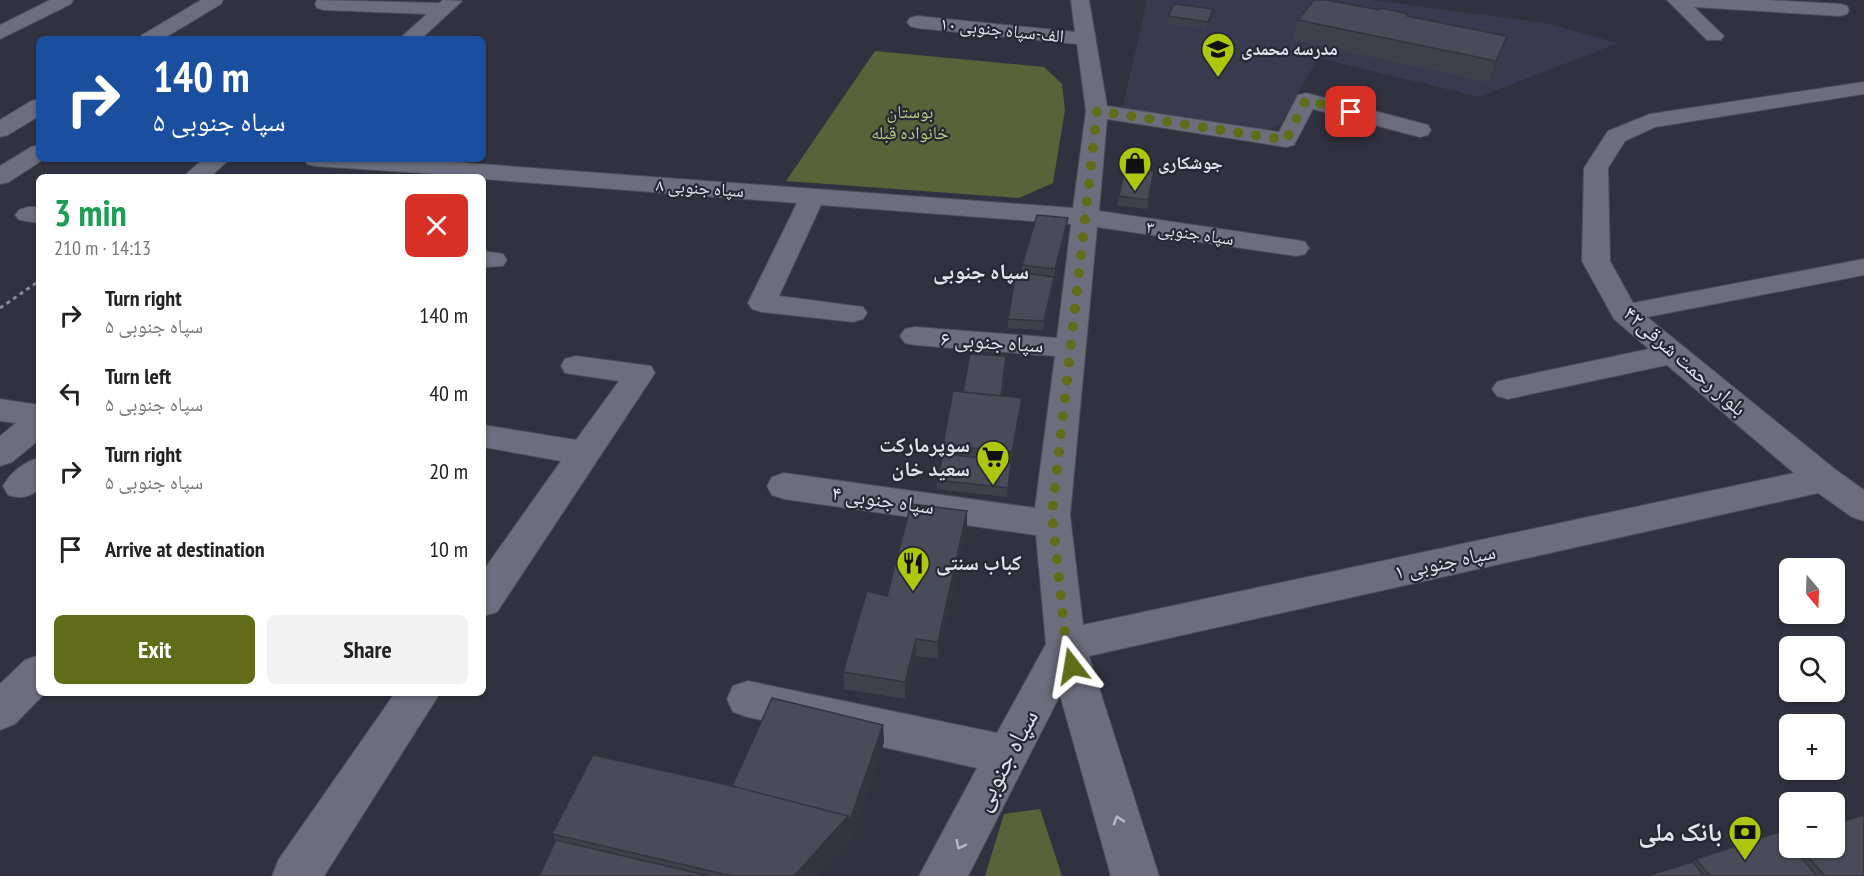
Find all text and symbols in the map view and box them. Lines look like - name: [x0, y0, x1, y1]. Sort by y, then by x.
- street label: ۱۰ الف-سپاه جنوبی: [939, 12, 1065, 48]
- school or university icon: مدرسه محمدی: [1200, 31, 1236, 78]
- place label: مدرسه محمدی: [1241, 37, 1338, 60]
- text: 140 m: [153, 49, 250, 104]
- icon: right: [54, 60, 132, 138]
- pin: [1325, 86, 1376, 137]
- icon: arrive: [1334, 95, 1367, 128]
- park label: بوستان خانواده قبله: [871, 100, 949, 144]
- text: ۵ سپاه جنوبی: [153, 104, 286, 138]
- shop icon: جوشکاری: [1117, 145, 1153, 192]
- place label: جوشکاری: [1158, 151, 1223, 174]
- street label: ۸ سپاه جنوبی: [655, 173, 745, 202]
- text: 3 min: [54, 189, 127, 236]
- button: close: [405, 194, 468, 257]
- street label: ۳ سپاه جنوبی: [1145, 215, 1235, 250]
- text: 210 m · 14:13: [54, 235, 151, 261]
- district label: سپاه جنوبی: [933, 257, 1029, 285]
- text: Turn right: [105, 284, 182, 312]
- icon: right: [54, 299, 87, 332]
- street label: بلوار رحمت شرقی۴۲: [1618, 300, 1752, 421]
- text: 140 m: [419, 301, 468, 329]
- text: ۵ سپاه جنوبی: [105, 313, 203, 339]
- street label: ۶ سپاه جنوبی: [940, 324, 1044, 359]
- text: Turn left: [105, 362, 171, 390]
- icon: left: [54, 377, 87, 410]
- text: 40 m: [429, 379, 468, 407]
- text: ۵ سپاه جنوبی: [105, 391, 203, 417]
- place label: سوپرمارکت سعید خان: [879, 431, 970, 482]
- supermarket icon: سوپرمارکت سعید خان: [975, 439, 1011, 486]
- text: Turn right: [105, 440, 182, 468]
- icon: right: [54, 455, 87, 488]
- text: 20 m: [429, 457, 468, 485]
- text: ۵ سپاه جنوبی: [105, 469, 203, 495]
- street label: ۴ سپاه جنوبی: [830, 479, 936, 520]
- icon: arrive: [54, 533, 87, 566]
- text: Arrive at destination: [105, 535, 265, 563]
- text: 10 m: [429, 535, 468, 563]
- street label: ۱ سپاه جنوبی: [1392, 538, 1498, 585]
- restaurant icon: کباب سنتی: [895, 545, 931, 592]
- place label: کباب سنتی: [936, 549, 1022, 576]
- north arrow: [1779, 558, 1845, 624]
- map controls: [1779, 558, 1845, 858]
- button: Exit: [54, 615, 255, 684]
- button: Share: [267, 615, 468, 684]
- position arrow: [1040, 634, 1104, 698]
- button: search: [1779, 636, 1845, 702]
- street label: سپاه جنوبی: [964, 703, 1045, 816]
- button: +: [1779, 714, 1845, 780]
- button: −: [1779, 792, 1845, 858]
- bank icon: بانک ملی: [1727, 814, 1763, 861]
- one-way arrow: [1113, 815, 1125, 826]
- place label: بانک ملی: [1638, 815, 1722, 848]
- one-way arrow: [956, 839, 967, 849]

